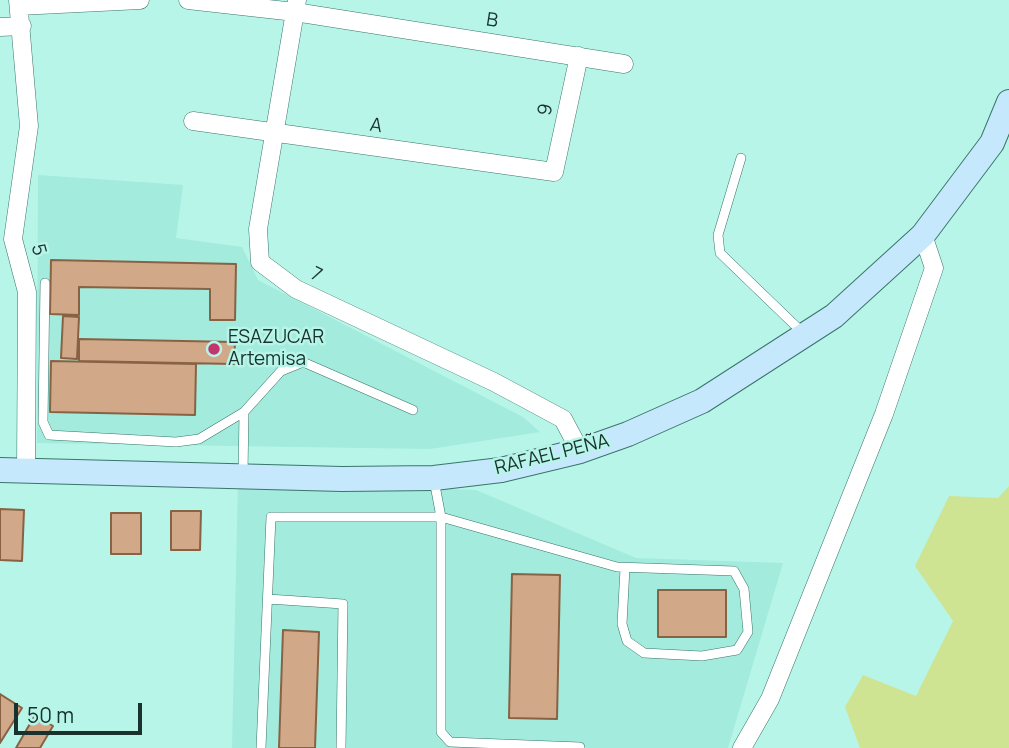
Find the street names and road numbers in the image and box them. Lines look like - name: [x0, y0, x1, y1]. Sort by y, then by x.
- street label: B: [484, 9, 500, 33]
- street label: 9: [534, 102, 558, 118]
- street label: A: [368, 114, 384, 138]
- street label: 5: [26, 242, 50, 258]
- street label: 7: [307, 263, 325, 287]
- street label: RAFAEL PEÑA: [492, 430, 612, 480]

